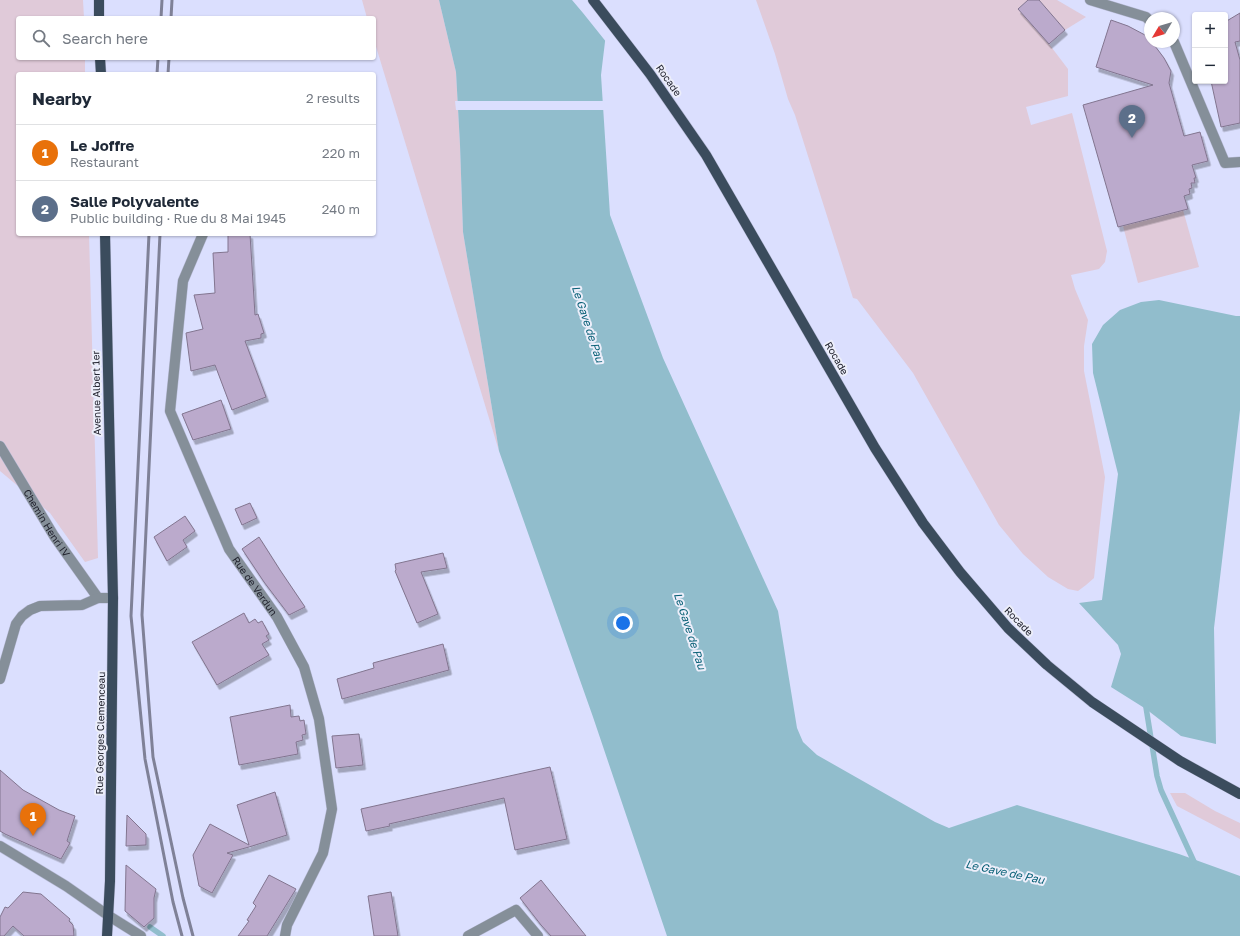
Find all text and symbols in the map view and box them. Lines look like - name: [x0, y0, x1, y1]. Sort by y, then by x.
- north arrow: [1144, 12, 1180, 48]
- map controls: [1192, 12, 1228, 84]
- button: +: [1192, 12, 1228, 48]
- search box: [16, 16, 376, 60]
- icon: search: [30, 27, 52, 49]
- text: Search here: [62, 29, 148, 47]
- button: −: [1192, 48, 1228, 84]
- street label: Rocade: [654, 62, 684, 98]
- text: Nearby: [32, 88, 92, 109]
- text: 2 results: [306, 90, 360, 106]
- pin: 2: [1119, 105, 1145, 138]
- text: Le Joffre: [70, 136, 134, 154]
- text: 1: [42, 145, 48, 161]
- text: 220 m: [322, 145, 360, 161]
- text: Restaurant: [70, 154, 139, 170]
- text: Salle Polyvalente: [70, 192, 199, 210]
- text: 2: [41, 201, 49, 217]
- text: 240 m: [322, 201, 360, 217]
- text: Public building · Rue du 8 Mai 1945: [70, 210, 286, 226]
- water label: Le Gave de Pau: [570, 284, 607, 365]
- street label: Rocade: [823, 340, 851, 377]
- street label: Avenue Albert 1er: [89, 351, 103, 435]
- street label: Chemin Henri IV: [21, 487, 73, 559]
- street label: Rue de Verdun: [230, 554, 280, 618]
- water label: Le Gave de Pau: [672, 591, 709, 672]
- street label: Rocade: [1002, 604, 1036, 638]
- your location: [613, 613, 633, 633]
- street label: Rue Georges Clemenceau: [93, 671, 107, 795]
- pin: 1: [20, 803, 46, 836]
- water label: Le Gave de Pau: [965, 857, 1047, 886]

